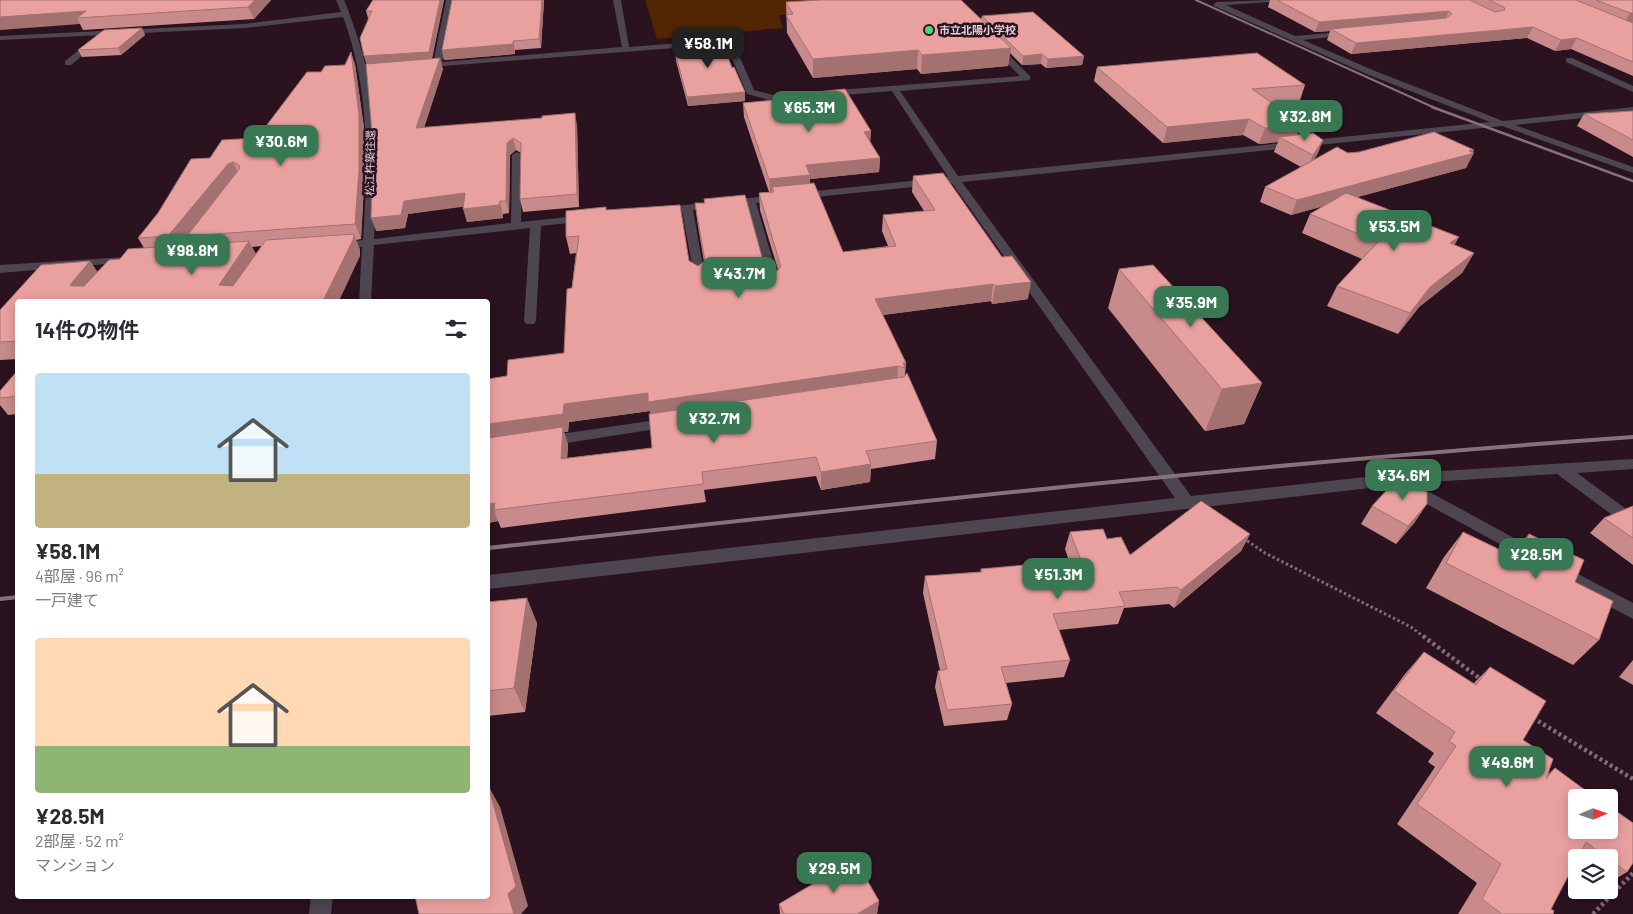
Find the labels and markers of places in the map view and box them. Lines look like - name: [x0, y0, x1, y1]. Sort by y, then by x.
- place label: 市立北陽小学校: [939, 23, 1016, 36]
- marker: 市立北陽小学校: [923, 24, 935, 36]
- pin: ¥58.1M: [667, 27, 749, 69]
- pin: ¥65.3M: [768, 90, 850, 133]
- pin: ¥32.8M: [1264, 100, 1346, 142]
- pin: ¥30.6M: [240, 124, 322, 167]
- pin: ¥53.5M: [1353, 210, 1435, 252]
- pin: ¥98.8M: [151, 234, 233, 276]
- pin: ¥43.7M: [698, 256, 780, 299]
- pin: ¥35.9M: [1150, 286, 1232, 328]
- pin: ¥32.7M: [673, 402, 755, 444]
- pin: ¥34.6M: [1362, 458, 1444, 501]
- pin: ¥28.5M: [1495, 538, 1577, 580]
- pin: ¥51.3M: [1017, 558, 1099, 600]
- pin: ¥49.6M: [1466, 746, 1548, 788]
- pin: ¥29.5M: [793, 852, 875, 894]

